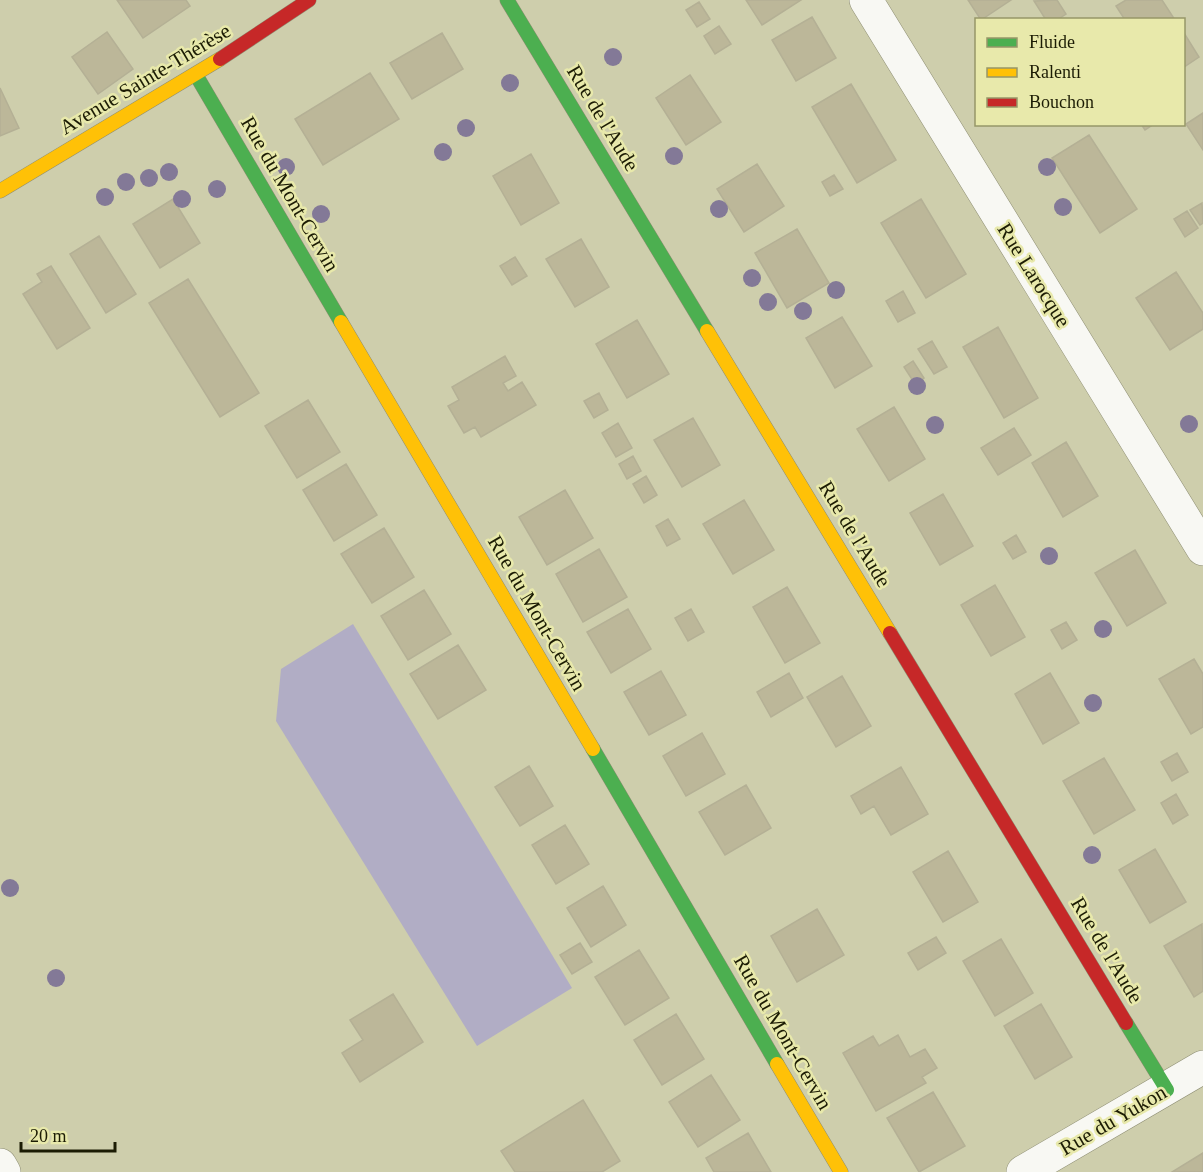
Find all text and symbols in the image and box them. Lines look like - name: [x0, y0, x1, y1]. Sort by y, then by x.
- legend: [975, 18, 1185, 126]
- street label: Avenue Sainte-Thérèse: [55, 19, 235, 139]
- text: Fluide: [1029, 32, 1075, 52]
- street label: Rue de l'Aude: [562, 61, 644, 175]
- text: Ralenti: [1029, 62, 1081, 82]
- text: Bouchon: [1029, 92, 1094, 112]
- street label: Rue du Mont-Cervin: [236, 112, 344, 276]
- street label: Rue Larocque: [992, 218, 1076, 332]
- street label: Rue de l'Aude: [814, 477, 896, 591]
- street label: Rue du Mont-Cervin: [483, 531, 591, 695]
- street label: Rue de l'Aude: [1066, 893, 1148, 1007]
- street label: Rue du Mont-Cervin: [729, 950, 837, 1114]
- street label: Rue du Yukon: [1055, 1080, 1171, 1160]
- scale bar: [21, 1115, 116, 1153]
- text: 20 m: [30, 1126, 67, 1146]

